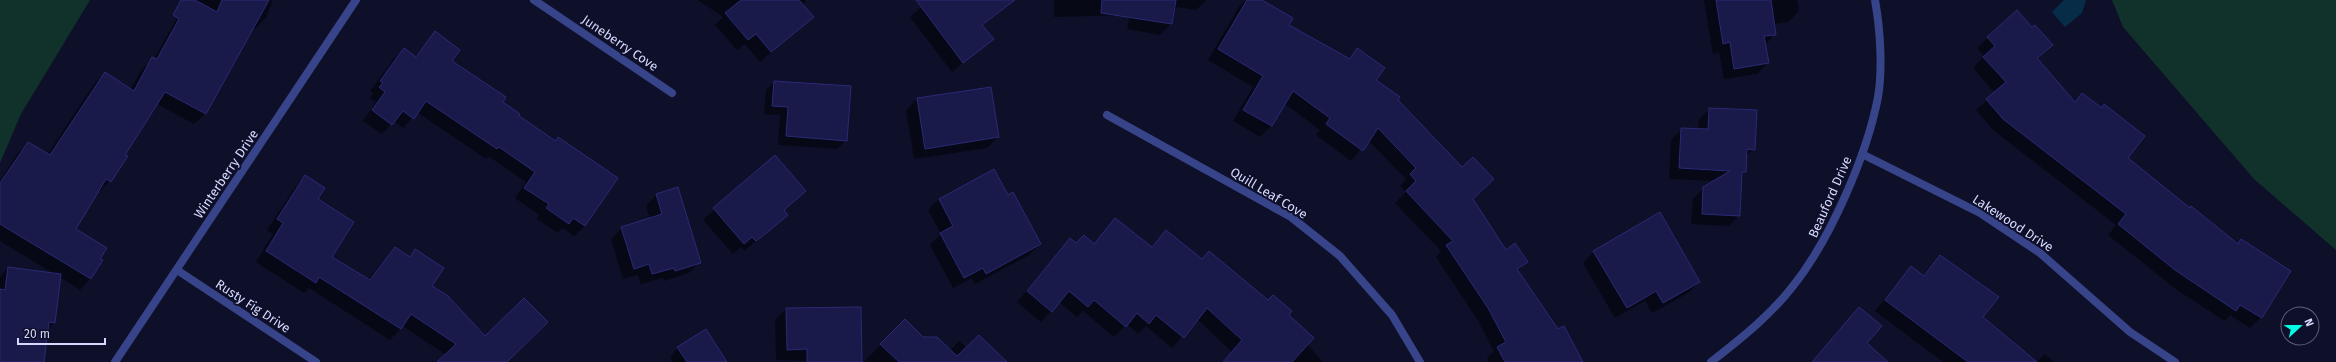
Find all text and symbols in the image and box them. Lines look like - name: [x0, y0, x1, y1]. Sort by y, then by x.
- street label: Juneberry Cove: [579, 12, 661, 74]
- street label: Winterberry Drive: [191, 127, 261, 221]
- street label: Beauford Drive: [1805, 154, 1855, 240]
- street label: Quill Leaf Cove: [1228, 164, 1310, 222]
- street label: Lakewood Drive: [1970, 191, 2056, 255]
- street label: Rusty Fig Drive: [213, 276, 293, 336]
- north arrow: [2280, 306, 2320, 346]
- text: N: [2301, 317, 2316, 328]
- scale bar: [18, 320, 105, 346]
- text: 20 m: [24, 327, 50, 341]

